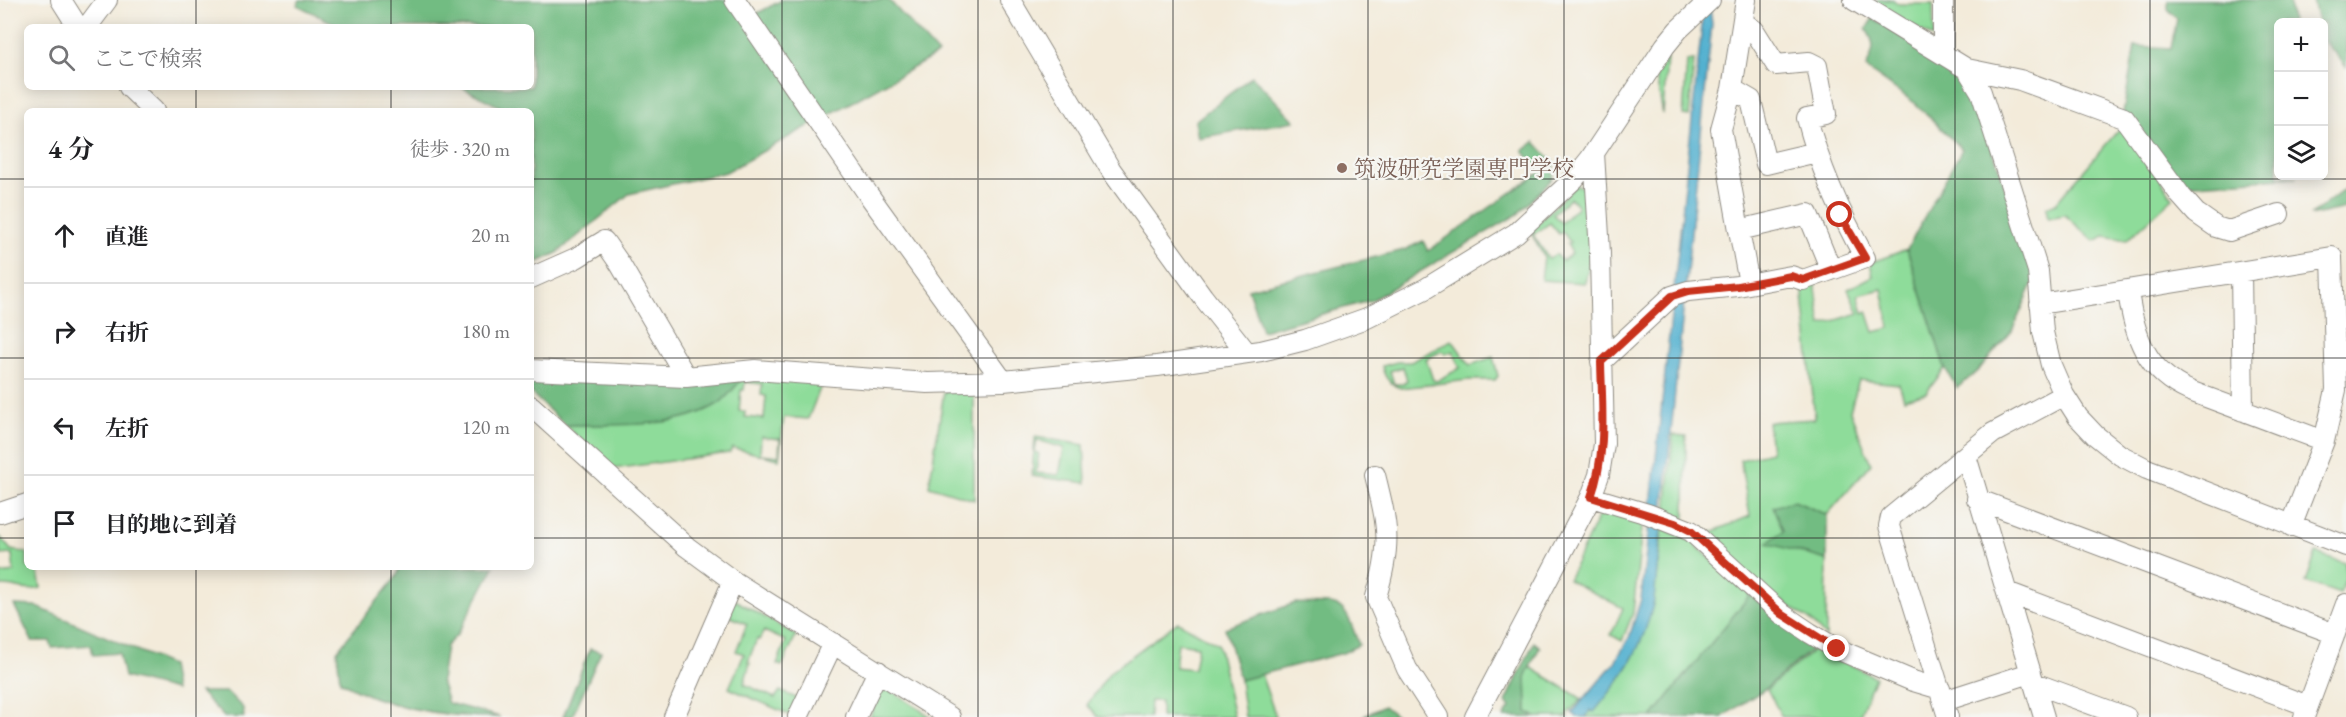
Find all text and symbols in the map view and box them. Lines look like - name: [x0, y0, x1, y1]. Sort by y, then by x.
- map controls: [2274, 18, 2328, 180]
- button: +: [2274, 18, 2328, 72]
- search box: [24, 24, 534, 90]
- icon: search: [45, 41, 78, 74]
- text: ここで検索: [93, 44, 203, 73]
- button: −: [2274, 72, 2328, 126]
- button: layers: [2274, 126, 2328, 180]
- text: 4 分: [48, 132, 94, 166]
- text: 徒歩 · 320 m: [410, 136, 510, 162]
- place label: 筑波研究学園専門学校: [1354, 154, 1574, 183]
- marker: 筑波研究学園専門学校: [1335, 161, 1349, 175]
- route start: [1826, 201, 1852, 227]
- icon: ahead: [48, 219, 81, 252]
- text: 直進: [105, 222, 149, 251]
- text: 20 m: [471, 222, 510, 248]
- icon: right: [48, 315, 81, 348]
- text: 右折: [105, 318, 149, 347]
- text: 180 m: [462, 318, 510, 344]
- icon: left: [48, 411, 81, 444]
- text: 左折: [105, 414, 149, 443]
- text: 120 m: [462, 414, 510, 440]
- icon: arrive: [48, 507, 81, 540]
- text: 目的地に到着: [105, 510, 237, 539]
- route end: [1823, 635, 1849, 661]

